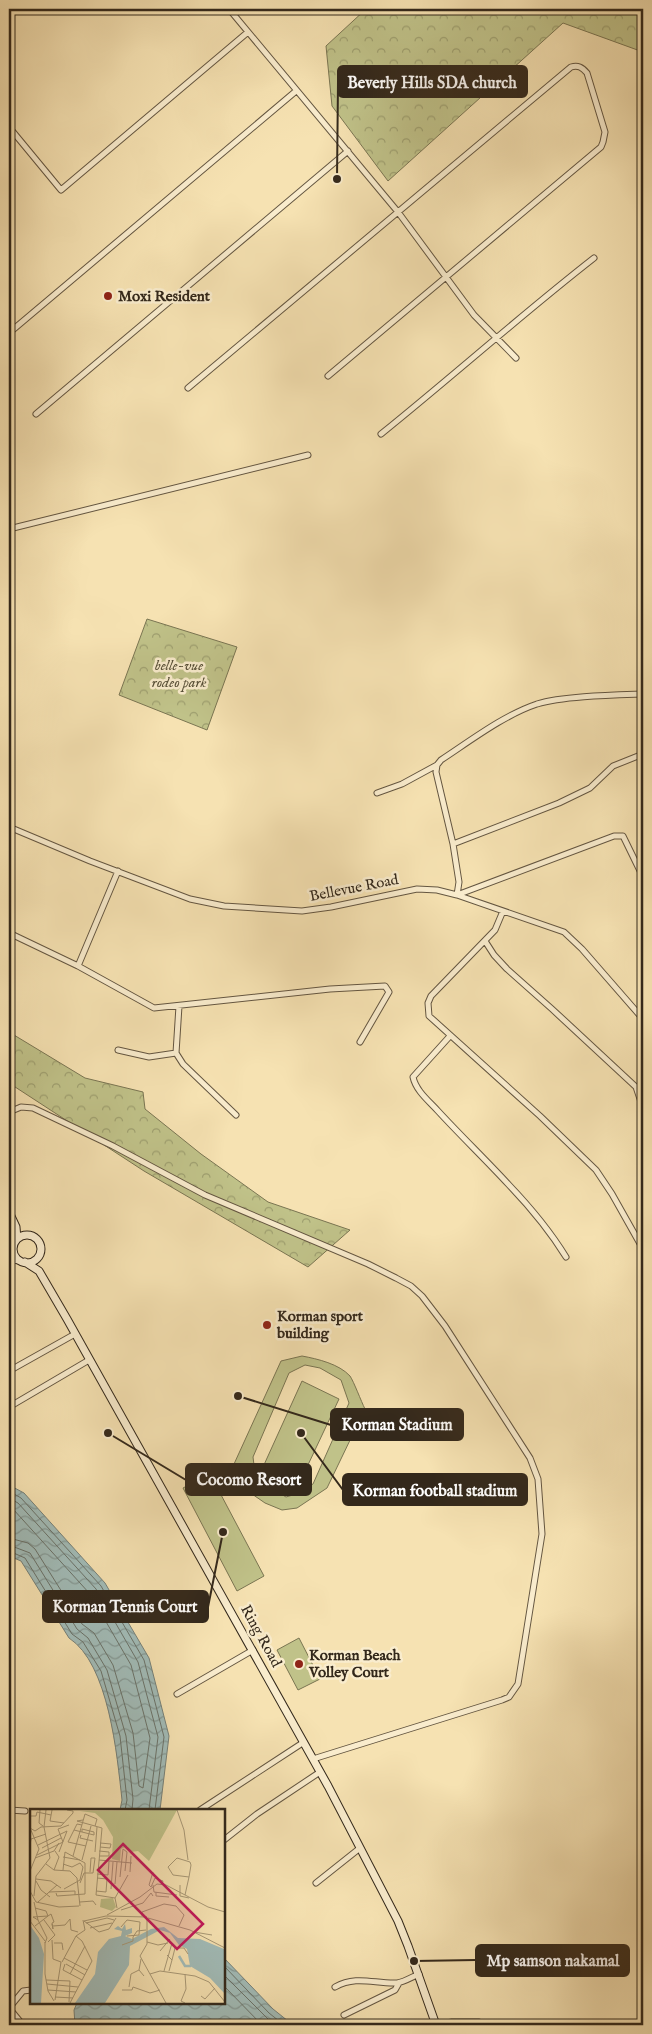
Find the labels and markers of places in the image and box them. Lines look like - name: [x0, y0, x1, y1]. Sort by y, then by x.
- callout: Beverly Hills SDA church: [338, 66, 527, 97]
- place label: Moxi Resident: [118, 287, 211, 306]
- marker: Moxi Resident: [102, 290, 114, 302]
- place label: Korman sport building: [276, 1307, 364, 1343]
- marker: Korman sport building: [261, 1319, 273, 1331]
- callout: Korman Stadium: [331, 1409, 463, 1440]
- callout: Cocomo Resort: [186, 1464, 311, 1495]
- callout: Korman football stadium: [343, 1474, 527, 1505]
- callout: Korman Tennis Court: [43, 1591, 208, 1622]
- place label: Korman Beach Volley Court: [308, 1646, 401, 1682]
- marker: Korman Beach Volley Court: [293, 1658, 305, 1670]
- callout: Mp samson nakamal: [476, 1945, 629, 1976]

